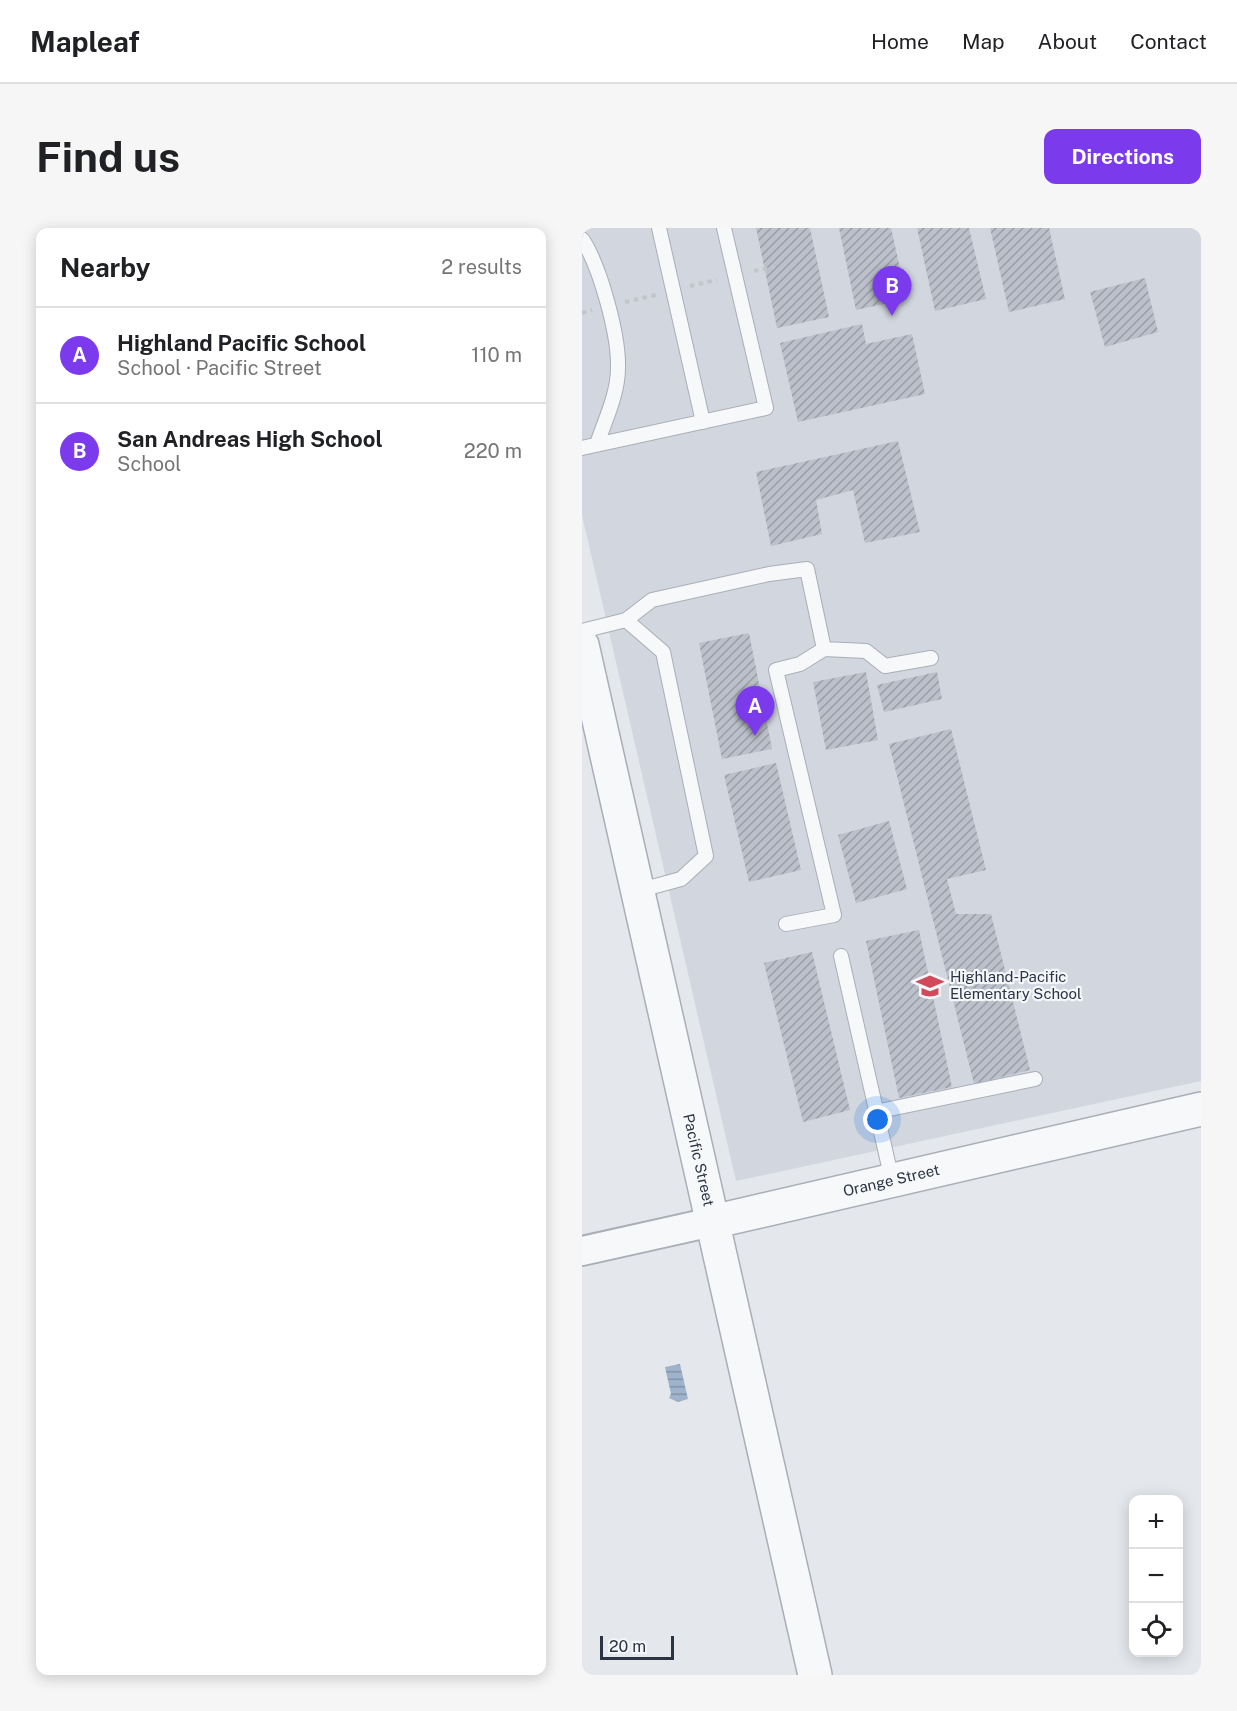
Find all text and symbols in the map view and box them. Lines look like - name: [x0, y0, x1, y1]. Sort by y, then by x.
- text: Mapleaf: [30, 25, 140, 58]
- text: Home: [871, 29, 929, 54]
- text: Map: [962, 29, 1005, 54]
- text: About: [1038, 29, 1097, 54]
- text: Contact: [1130, 29, 1207, 54]
- button: Directions: [1044, 129, 1201, 184]
- text: Find us: [36, 132, 180, 181]
- text: Nearby: [60, 252, 150, 283]
- text: 2 results: [441, 255, 522, 279]
- pin: B: [872, 266, 912, 316]
- text: Highland Pacific School: [117, 330, 366, 356]
- text: A: [72, 343, 87, 367]
- text: 110 m: [471, 343, 522, 367]
- text: School · Pacific Street: [117, 356, 322, 380]
- text: San Andreas High School: [117, 426, 383, 452]
- text: B: [73, 439, 86, 463]
- text: 220 m: [464, 439, 522, 463]
- text: School: [117, 452, 181, 476]
- pin: A: [736, 686, 774, 736]
- place label: Highland-Pacific Elementary School: [950, 968, 1082, 1002]
- school or university icon: Highland-Pacific Elementary School: [915, 971, 945, 1001]
- your location: [863, 1105, 892, 1134]
- street label: Pacific Street: [680, 1112, 718, 1208]
- street label: Orange Street: [841, 1161, 941, 1199]
- map controls: [1129, 1495, 1183, 1657]
- button: +: [1129, 1495, 1183, 1549]
- button: −: [1129, 1549, 1183, 1603]
- button: locate: [1129, 1603, 1183, 1657]
- scale bar: [600, 1633, 674, 1660]
- text: 20 m: [609, 1637, 646, 1656]

